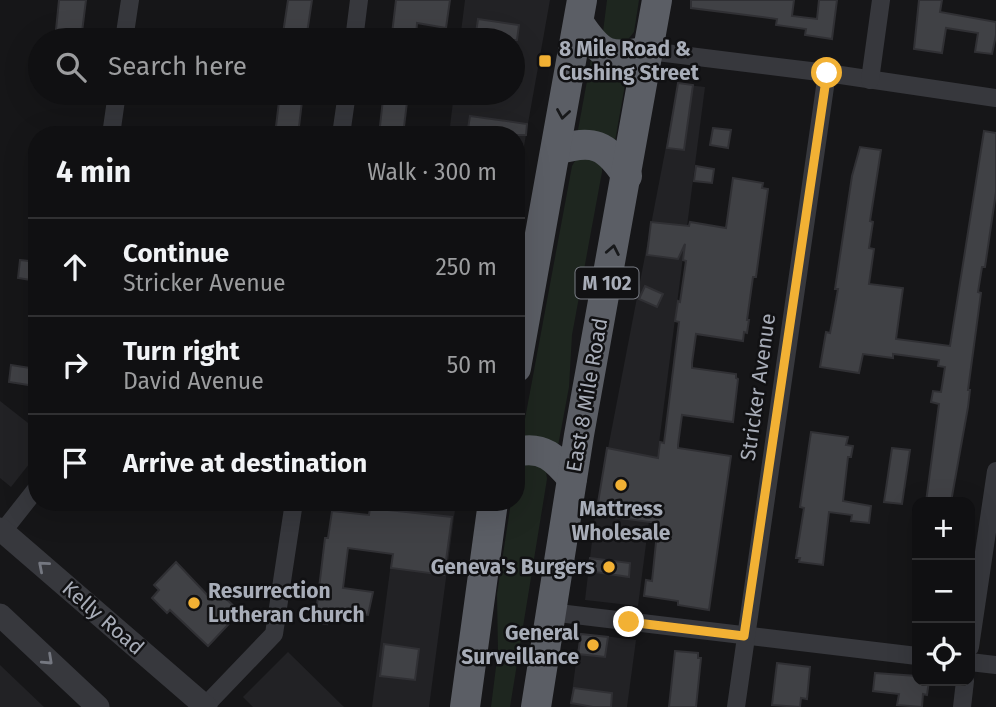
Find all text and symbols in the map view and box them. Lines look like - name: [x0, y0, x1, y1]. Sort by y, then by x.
- search box: [28, 28, 525, 105]
- place label: 8 Mile Road & Cushing Street: [559, 36, 700, 86]
- icon: search: [52, 48, 90, 86]
- text: Search here: [108, 51, 247, 82]
- marker: 8 Mile Road & Cushing Street: [537, 53, 553, 69]
- route start: [811, 57, 842, 88]
- one-way arrow: [556, 108, 571, 120]
- text: 4 min: [56, 154, 131, 190]
- text: Walk · 300 m: [367, 158, 497, 186]
- text: Continue: [123, 238, 229, 269]
- one-way arrow: [605, 244, 620, 256]
- icon: ahead: [56, 248, 94, 286]
- text: 250 m: [435, 253, 497, 281]
- road number: M 102: [576, 268, 638, 298]
- text: Stricker Avenue: [123, 269, 286, 297]
- street label: Stricker Avenue: [735, 312, 781, 462]
- street label: East 8 Mile Road: [561, 316, 613, 474]
- text: Turn right: [123, 336, 240, 367]
- icon: right: [56, 346, 94, 384]
- text: 50 m: [447, 351, 497, 379]
- text: David Avenue: [123, 367, 264, 395]
- icon: arrive: [56, 444, 94, 482]
- text: Arrive at destination: [123, 448, 367, 479]
- marker: Mattress Wholesale: [613, 477, 629, 493]
- place label: Mattress Wholesale: [572, 496, 671, 546]
- map controls: [912, 497, 975, 686]
- button: +: [912, 497, 975, 560]
- place label: Geneva's Burgers: [431, 554, 595, 580]
- marker: Geneva's Burgers: [601, 559, 617, 575]
- button: −: [912, 560, 975, 623]
- one-way arrow: [38, 562, 51, 574]
- street label: Kelly Road: [57, 575, 149, 661]
- place label: Resurrection Lutheran Church: [208, 578, 365, 628]
- marker: Resurrection Lutheran Church: [186, 595, 202, 611]
- route end: [613, 606, 644, 637]
- place label: General Surveillance: [461, 620, 580, 670]
- button: locate: [912, 623, 975, 686]
- marker: General Surveillance: [585, 637, 601, 653]
- one-way arrow: [40, 651, 53, 664]

